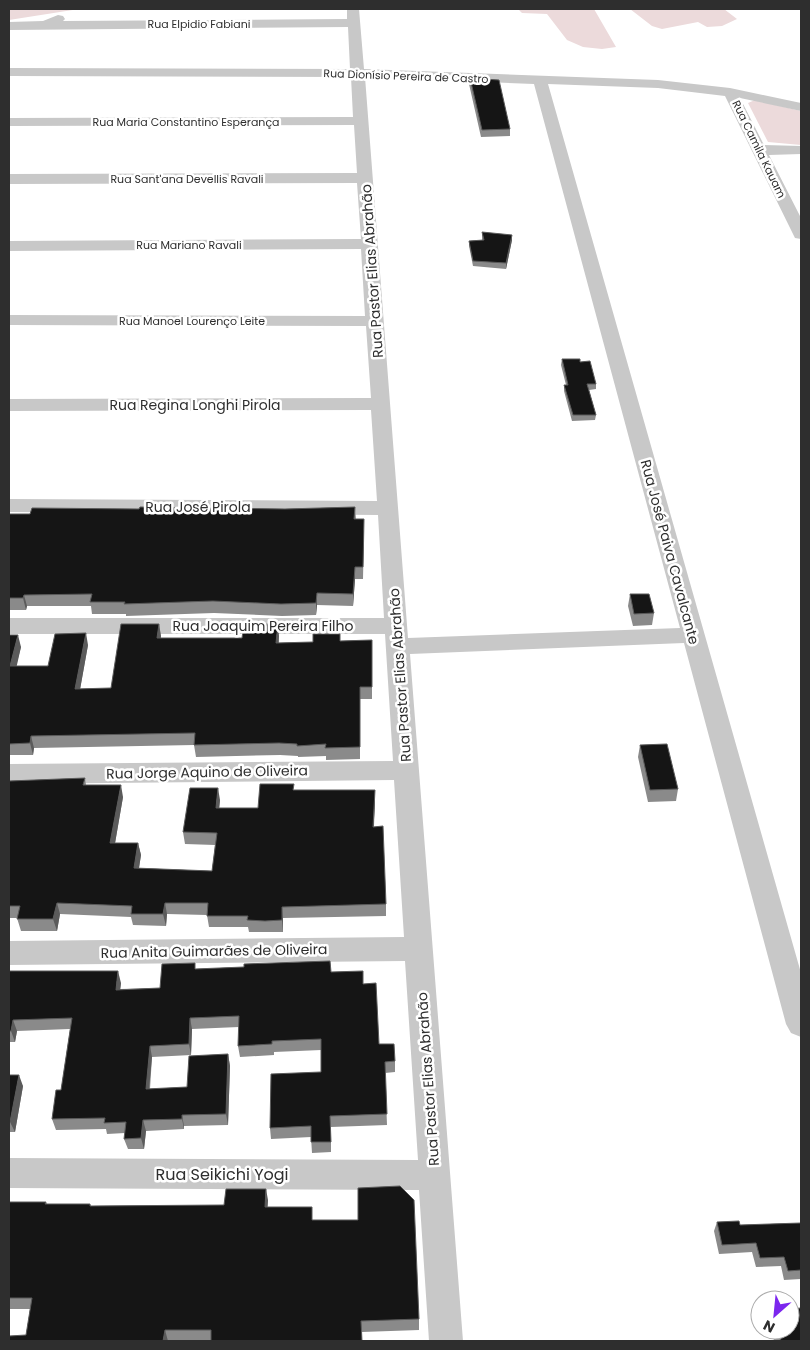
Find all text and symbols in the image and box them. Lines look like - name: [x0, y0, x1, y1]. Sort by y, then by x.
- street label: Rua Elpidio Fabiani: [147, 16, 251, 32]
- street label: Rua Dionísio Pereira de Castro: [323, 65, 489, 87]
- street label: Rua Camila Kauam: [728, 97, 790, 201]
- street label: Rua Maria Constantino Esperança: [92, 114, 280, 130]
- street label: Rua Sant'ana Devellis Ravali: [110, 171, 264, 187]
- street label: Rua Pastor Elias Abrahão: [356, 183, 388, 359]
- street label: Rua Mariano Ravali: [136, 237, 242, 253]
- street label: Rua Manoel Lourenço Leite: [119, 313, 265, 329]
- street label: Rua Regina Longhi Pirola: [109, 395, 281, 415]
- street label: Rua José Paiva Cavalcante: [636, 457, 704, 647]
- street label: Rua José Pirola: [145, 497, 251, 517]
- street label: Rua Pastor Elias Abrahão: [384, 587, 416, 763]
- street label: Rua Joaquim Pereira Filho: [173, 616, 354, 636]
- street label: Rua Jorge Aquino de Oliveira: [106, 760, 308, 784]
- street label: Rua Anita Guimarães de Oliveira: [100, 939, 328, 963]
- street label: Rua Pastor Elias Abrahão: [412, 991, 444, 1167]
- street label: Rua Seikichi Yogi: [156, 1163, 288, 1186]
- north arrow: [750, 1290, 800, 1340]
- text: N: [760, 1315, 778, 1338]

